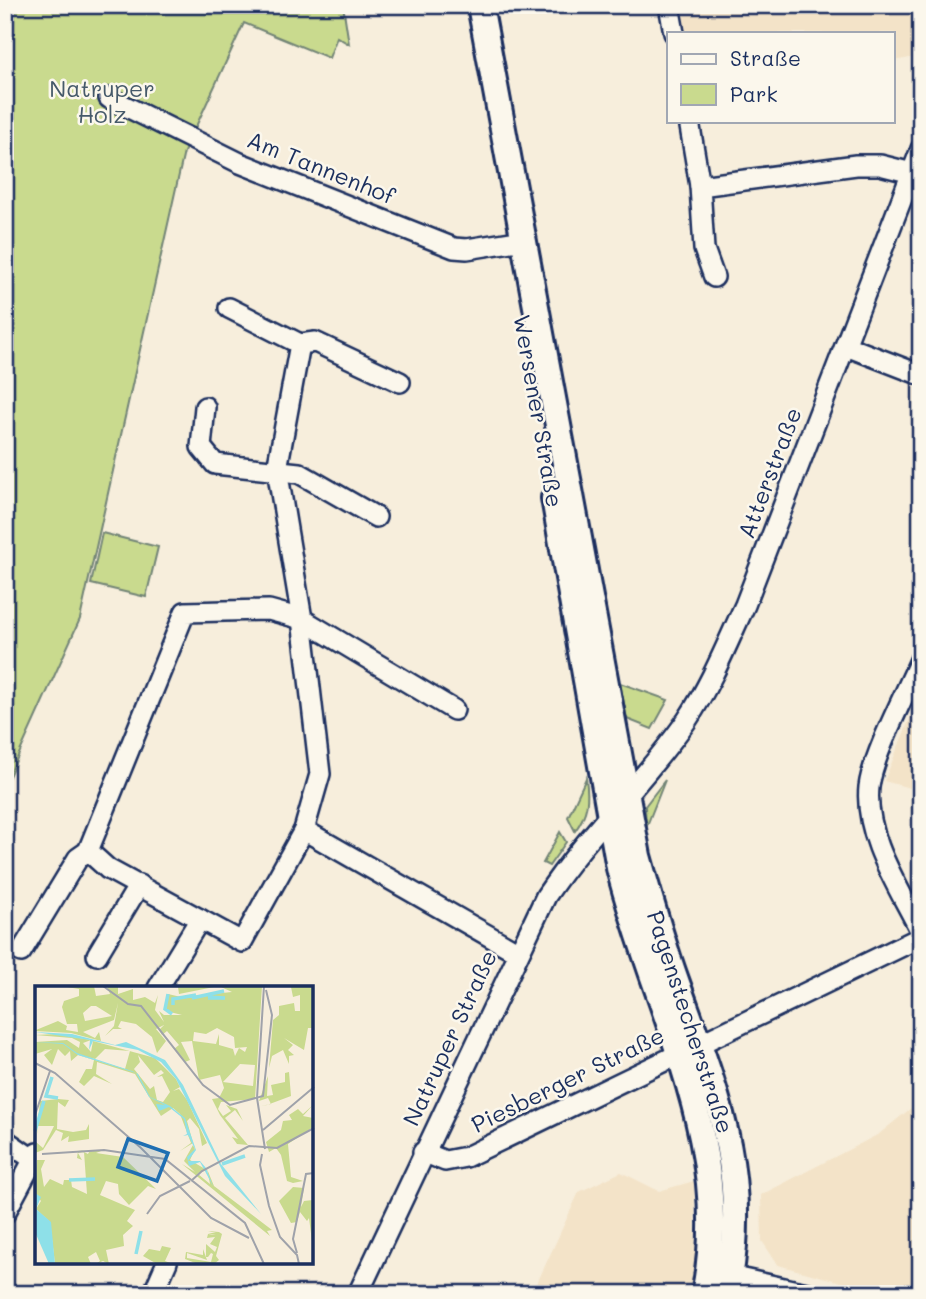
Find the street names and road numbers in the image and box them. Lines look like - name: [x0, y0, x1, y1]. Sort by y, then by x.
- street label: Am Tannenhof: [243, 124, 401, 211]
- street label: Wersener Straße: [507, 312, 571, 509]
- street label: Atterstraße: [730, 403, 808, 542]
- street label: Pagenstecherstraße: [641, 906, 741, 1137]
- street label: Natruper Straße: [395, 945, 503, 1130]
- street label: Piesberger Straße: [466, 1019, 669, 1139]

